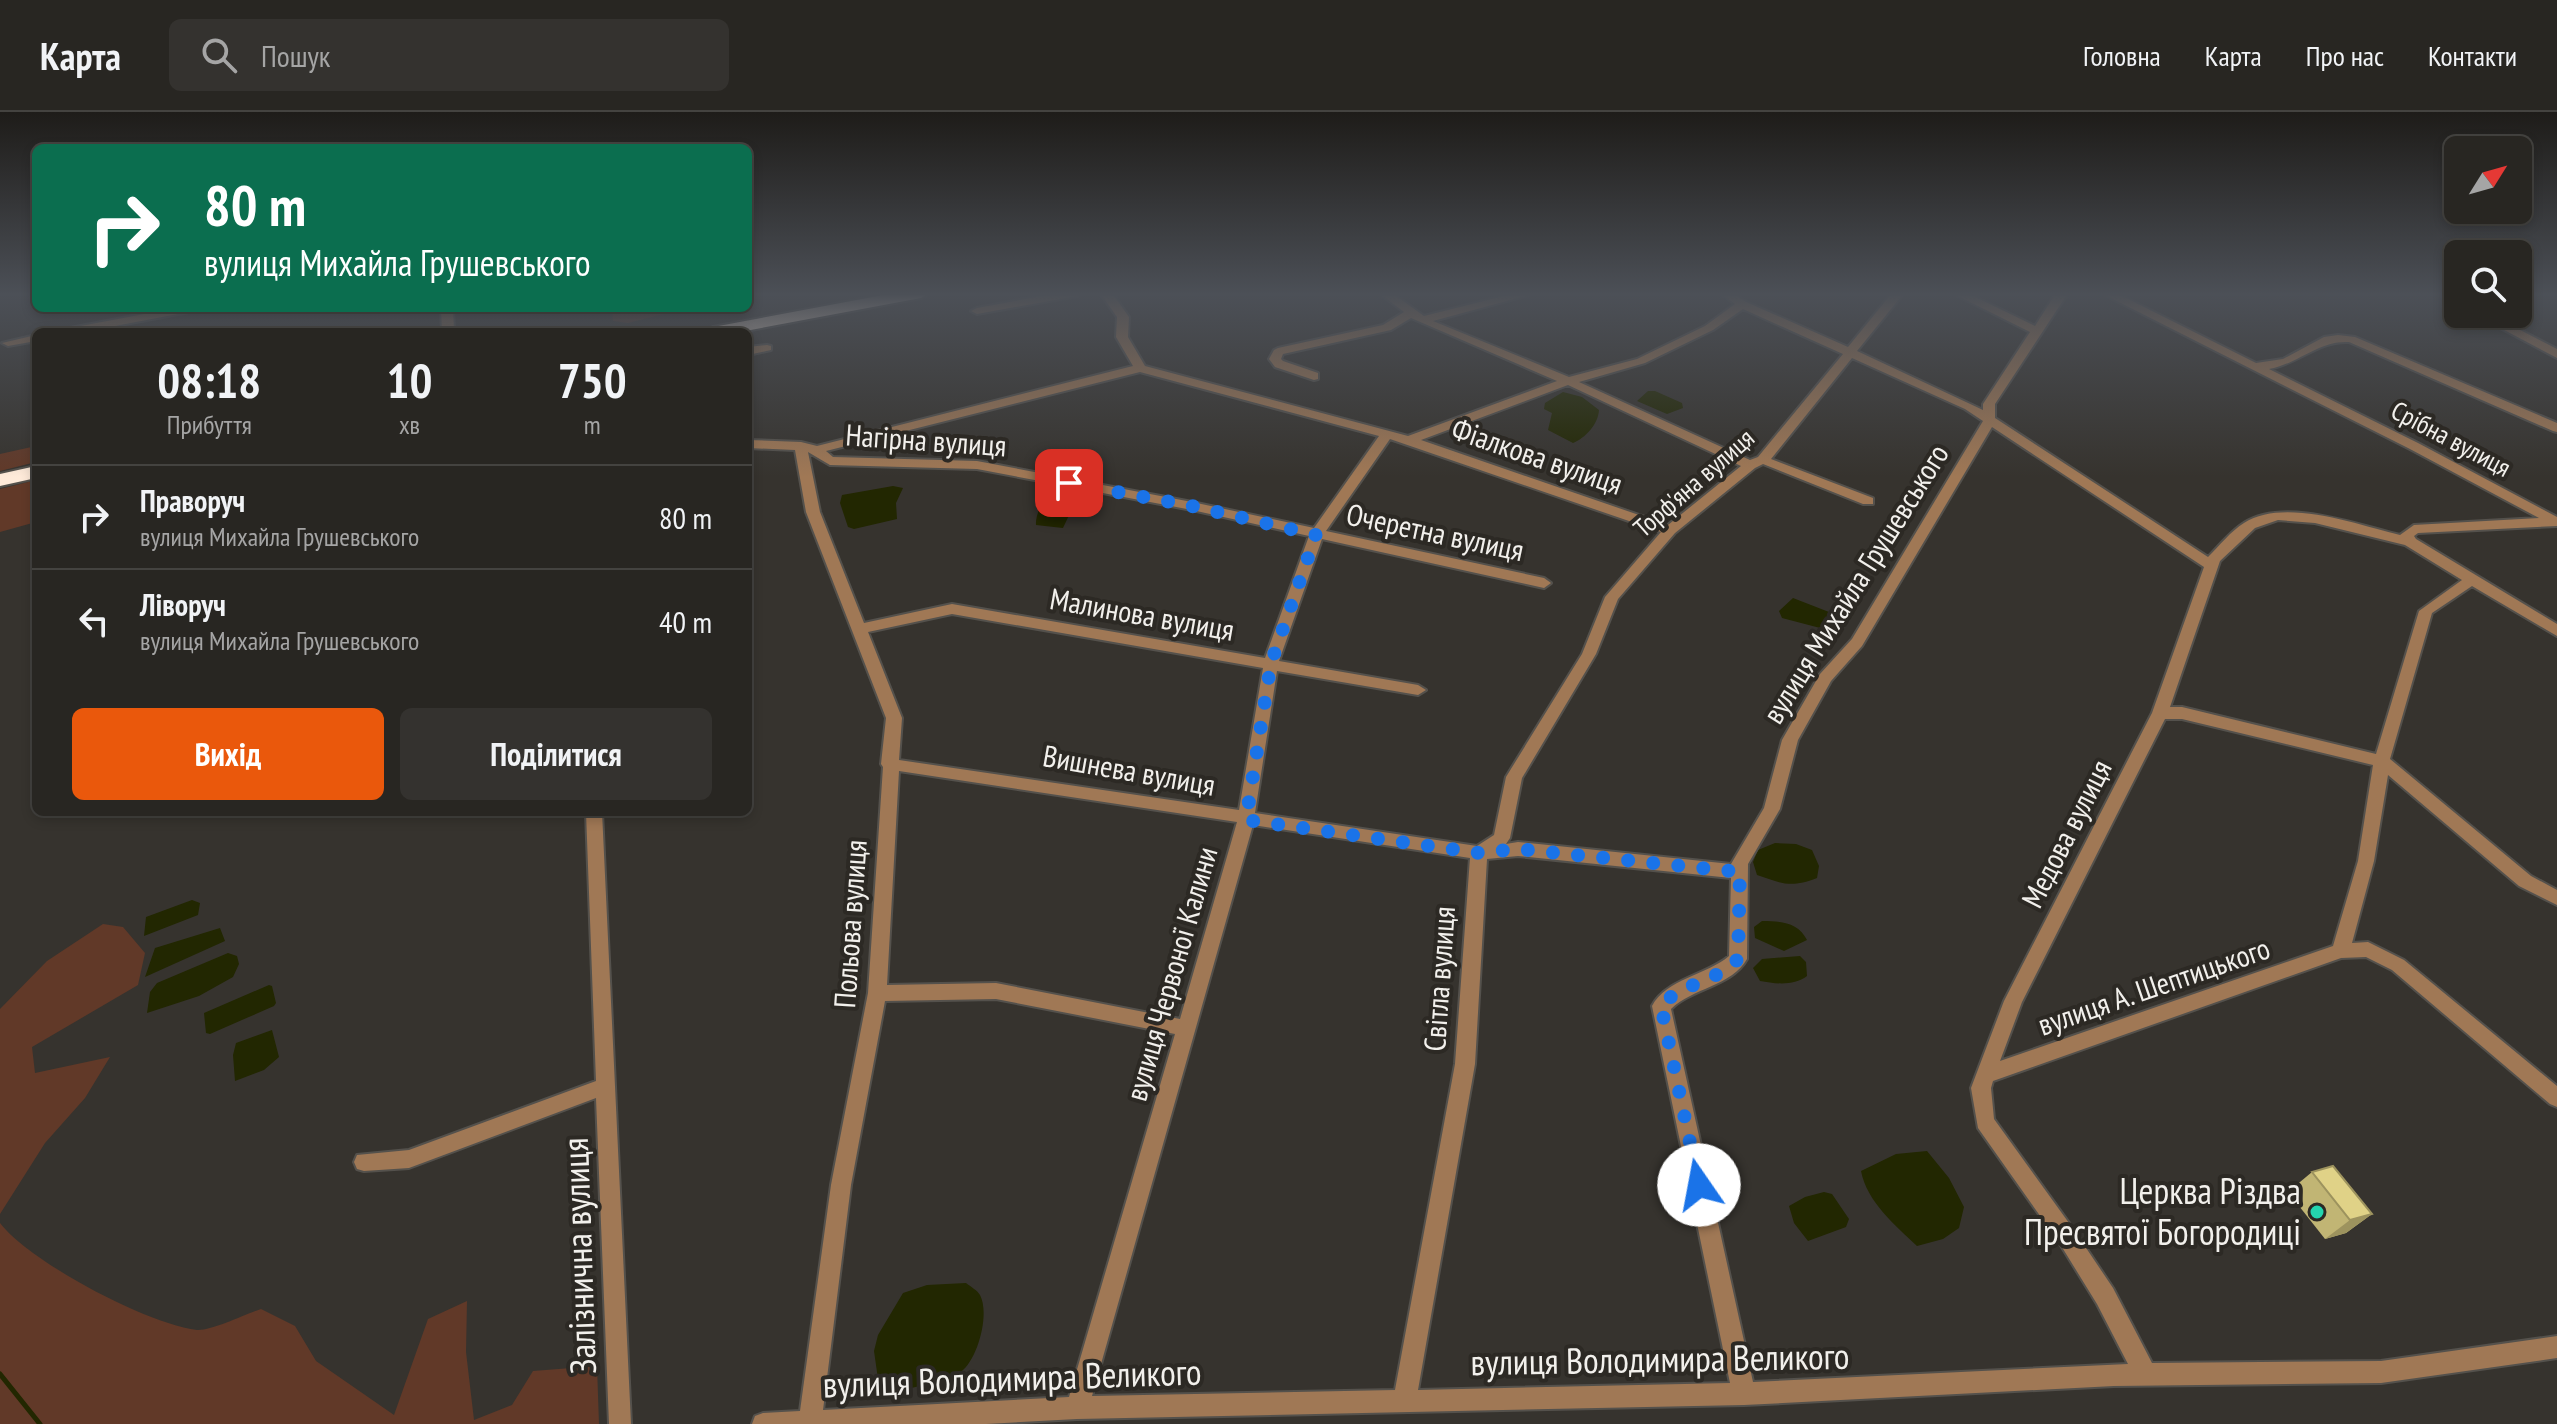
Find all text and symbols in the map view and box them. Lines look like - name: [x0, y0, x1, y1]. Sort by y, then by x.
- search box: [169, 19, 729, 91]
- text: Карта: [40, 31, 121, 80]
- icon: search: [197, 33, 241, 77]
- text: Пошук: [261, 36, 330, 75]
- text: Головна: [2083, 37, 2161, 74]
- text: Карта: [2205, 37, 2262, 74]
- text: Про нас: [2306, 37, 2384, 74]
- text: Контакти: [2428, 37, 2517, 74]
- north arrow: [2444, 136, 2532, 224]
- map controls: [2444, 136, 2532, 328]
- text: 80 m: [204, 169, 306, 241]
- icon: right: [72, 176, 176, 280]
- text: вулиця Михайла Грушевського: [204, 239, 591, 286]
- button: search: [2444, 240, 2532, 328]
- text: 08:18: [157, 349, 261, 411]
- text: 10: [387, 349, 432, 411]
- text: 750: [558, 349, 627, 411]
- street label: Срібна вулиця: [2386, 393, 2517, 484]
- text: Прибуття: [167, 408, 252, 441]
- text: хв: [399, 408, 420, 441]
- text: m: [584, 408, 601, 441]
- street label: Фіалкова вулиця: [1447, 408, 1628, 503]
- street label: Нагірна вулиця: [844, 414, 1008, 465]
- street label: Торф'яна вулиця: [1627, 421, 1761, 544]
- street label: вулиця Михайла Грушевського: [1753, 436, 1957, 730]
- pin: [1035, 449, 1103, 517]
- icon: arrive: [1047, 461, 1091, 505]
- text: Праворуч: [140, 481, 245, 520]
- street label: Очеретна вулиця: [1343, 494, 1528, 569]
- icon: right: [72, 495, 116, 539]
- text: 80 m: [659, 498, 712, 537]
- text: вулиця Михайла Грушевського: [140, 520, 419, 553]
- street label: Малинова вулиця: [1047, 578, 1237, 649]
- text: Ліворуч: [140, 585, 226, 624]
- icon: left: [72, 599, 116, 643]
- text: 40 m: [659, 602, 712, 641]
- text: вулиця Михайла Грушевського: [140, 624, 419, 657]
- button: Вихід: [72, 708, 384, 800]
- button: Поділитися: [400, 708, 712, 800]
- street label: Вишнева вулиця: [1040, 735, 1218, 804]
- street label: Медова вулиця: [2012, 753, 2120, 914]
- street label: Польова вулиця: [824, 838, 875, 1009]
- street label: вулиця Червоної Калини: [1116, 842, 1225, 1105]
- street label: Світла вулиця: [1414, 905, 1463, 1053]
- street label: вулиця А. Шептицького: [2032, 928, 2275, 1044]
- street label: Залізнична вулиця: [551, 1137, 606, 1375]
- position arrow: [1657, 1143, 1741, 1227]
- place label: Церква Різдва Пресвятої Богородиці: [2024, 1167, 2301, 1255]
- marker: Церква Різдва Пресвятої Богородиці: [2308, 1203, 2326, 1221]
- street label: вулиця Володимира Великого: [1470, 1332, 1850, 1385]
- street label: вулиця Володимира Великого: [822, 1347, 1202, 1408]

